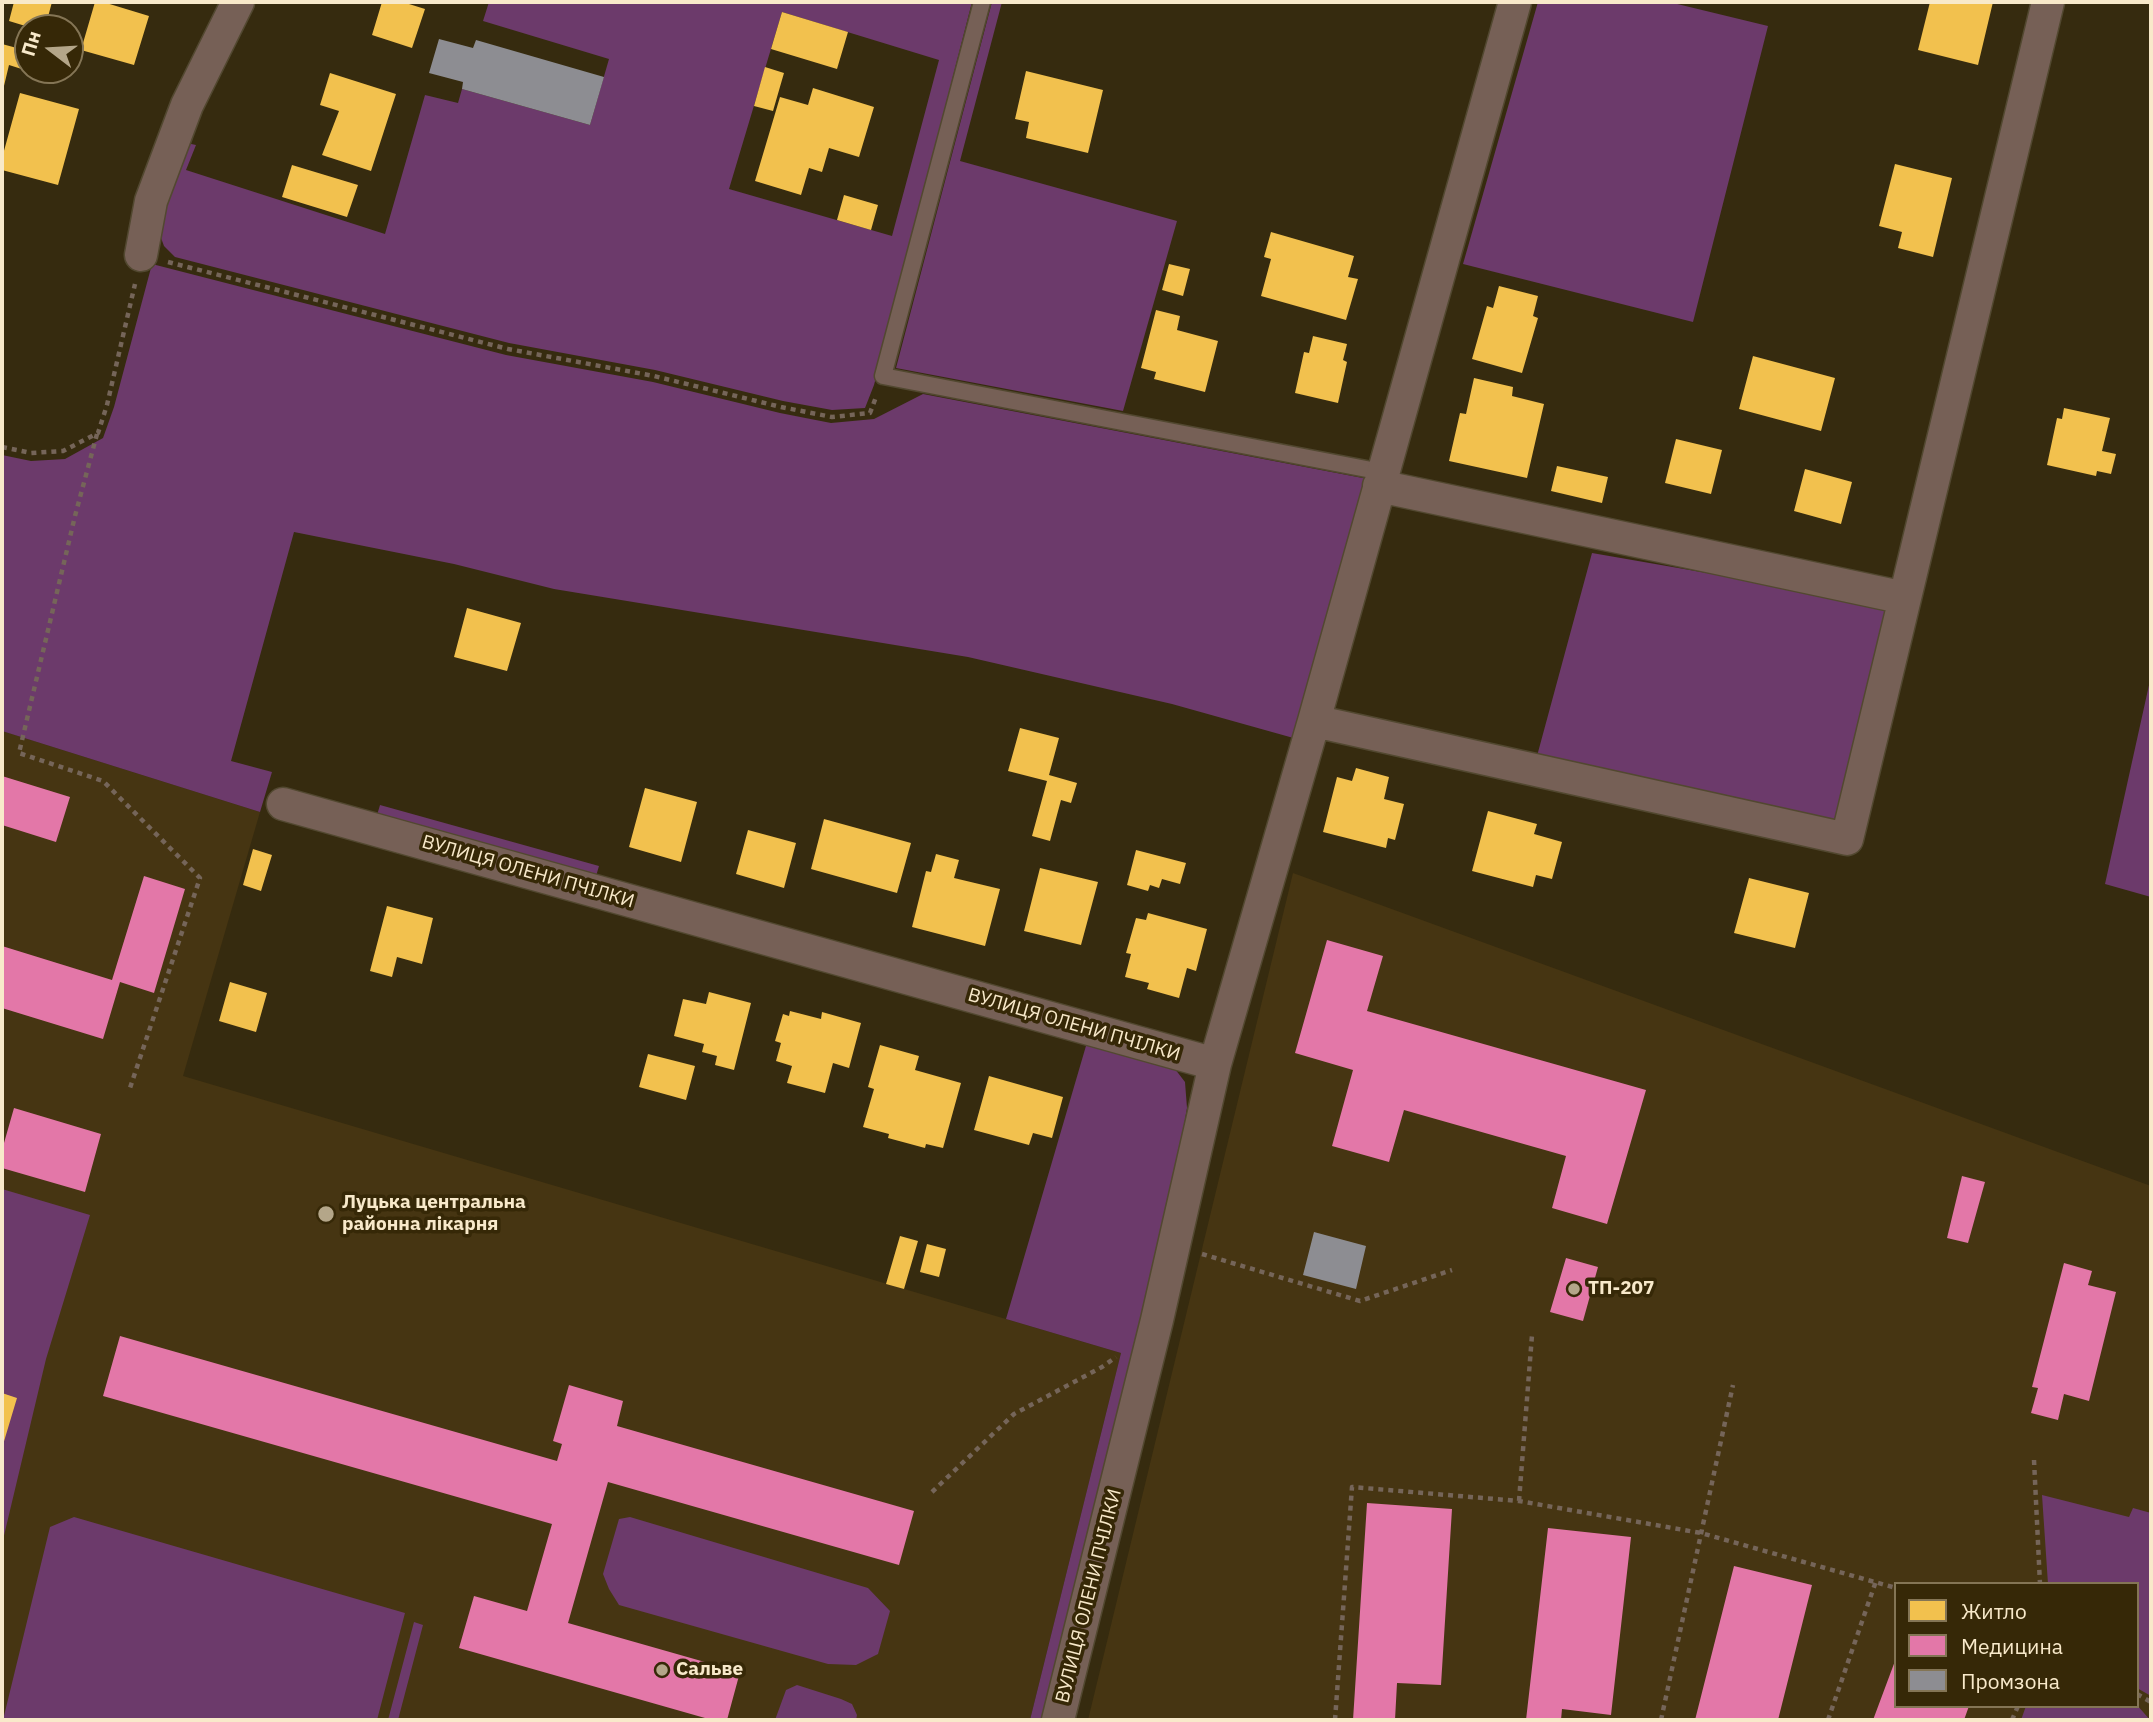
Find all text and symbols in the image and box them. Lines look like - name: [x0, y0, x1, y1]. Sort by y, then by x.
- north arrow: [14, 14, 84, 84]
- text: Пн: [16, 28, 46, 59]
- street label: ВУЛИЦЯ ОЛЕНИ ПЧІЛКИ: [419, 831, 637, 913]
- street label: ВУЛИЦЯ ОЛЕНИ ПЧІЛКИ: [965, 984, 1183, 1066]
- place label: Луцька центральна районна лікарня: [342, 1192, 526, 1236]
- marker: Луцька центральна районна лікарня: [316, 1204, 336, 1224]
- place label: ТП-207: [1588, 1278, 1654, 1300]
- marker: ТП-207: [1566, 1281, 1582, 1297]
- street label: ВУЛИЦЯ ОЛЕНИ ПЧІЛКИ: [1051, 1487, 1127, 1705]
- legend: [1894, 1582, 2139, 1708]
- text: Житло: [1961, 1597, 2027, 1625]
- text: Медицина: [1961, 1632, 2063, 1660]
- place label: Сальве: [676, 1659, 743, 1681]
- marker: Сальве: [654, 1662, 670, 1678]
- text: Промзона: [1961, 1667, 2060, 1695]

